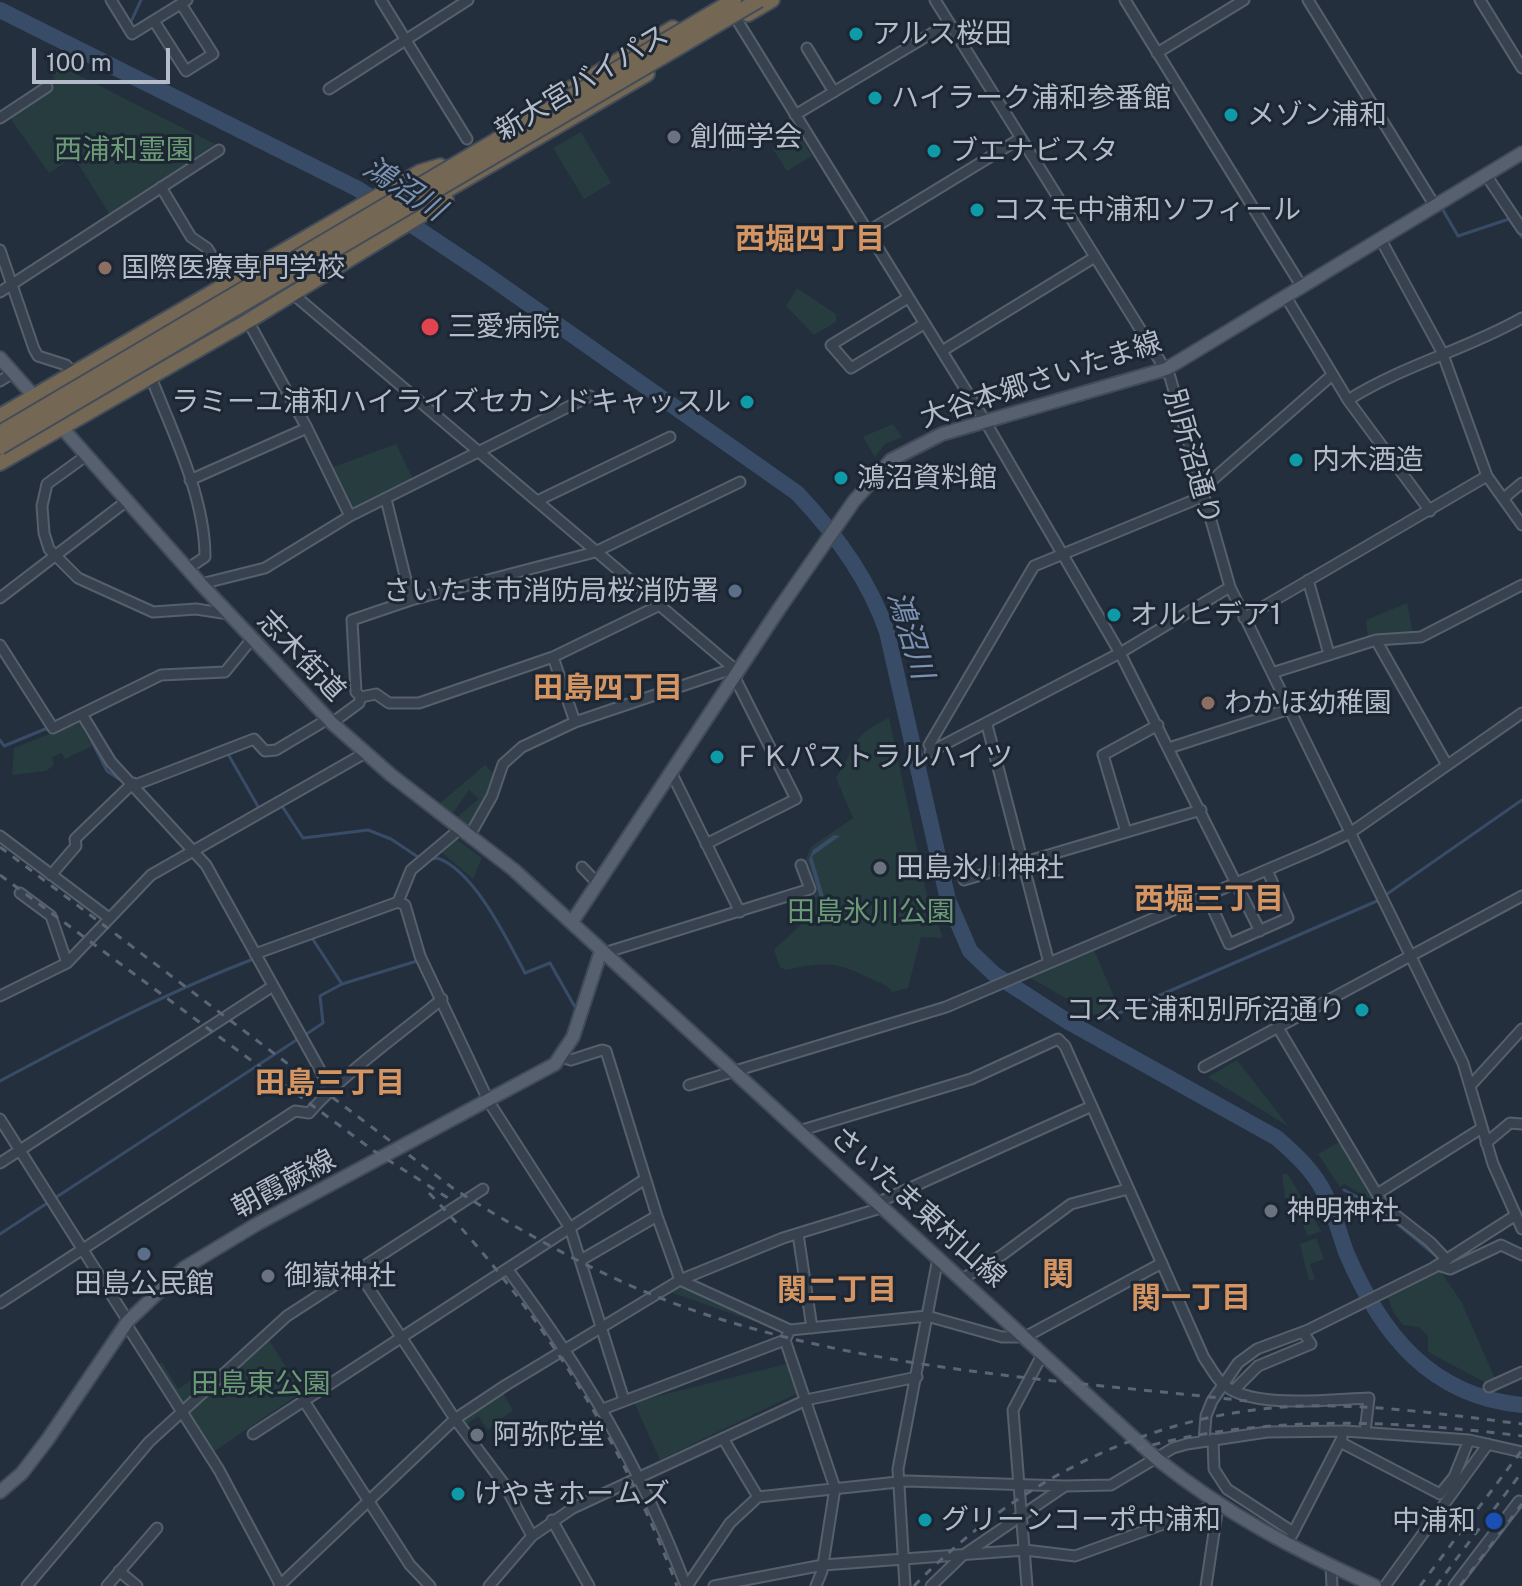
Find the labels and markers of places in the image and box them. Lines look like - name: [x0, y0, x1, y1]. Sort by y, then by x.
- place label: アルス桜田: [872, 17, 1012, 51]
- marker: アルス桜田: [847, 25, 865, 43]
- place label: ハイラーク浦和参番館: [891, 81, 1171, 115]
- marker: ハイラーク浦和参番館: [866, 89, 884, 107]
- place label: メゾン浦和: [1247, 98, 1387, 132]
- marker: メゾン浦和: [1222, 106, 1240, 124]
- place label: 創価学会: [690, 120, 802, 154]
- marker: 創価学会: [665, 128, 683, 146]
- place label: ブエナビスタ: [950, 134, 1118, 168]
- marker: ブエナビスタ: [925, 142, 943, 160]
- place label: コスモ中浦和ソフィール: [993, 193, 1301, 227]
- marker: コスモ中浦和ソフィール: [968, 201, 986, 219]
- place label: 国際医療専門学校: [121, 251, 345, 285]
- marker: 国際医療専門学校: [96, 259, 114, 277]
- place label: 三愛病院: [448, 310, 560, 344]
- marker: 三愛病院: [419, 316, 441, 338]
- place label: ラミーユ浦和ハイライズセカンドキャッスル: [171, 385, 731, 419]
- marker: ラミーユ浦和ハイライズセカンドキャッスル: [738, 393, 756, 411]
- place label: 内木酒造: [1312, 443, 1424, 477]
- marker: 内木酒造: [1287, 451, 1305, 469]
- place label: 鴻沼資料館: [857, 461, 997, 495]
- marker: 鴻沼資料館: [832, 469, 850, 487]
- place label: さいたま市消防局桜消防署: [383, 574, 719, 608]
- marker: さいたま市消防局桜消防署: [726, 582, 744, 600]
- place label: オルヒデア1: [1130, 598, 1281, 632]
- marker: オルヒデア1: [1105, 606, 1123, 624]
- place label: わかほ幼稚園: [1224, 686, 1392, 720]
- marker: わかほ幼稚園: [1199, 694, 1217, 712]
- place label: ＦＫパストラルハイツ: [733, 740, 1013, 774]
- marker: ＦＫパストラルハイツ: [708, 748, 726, 766]
- place label: 田島氷川神社: [896, 851, 1064, 885]
- marker: 田島氷川神社: [871, 859, 889, 877]
- place label: コスモ浦和別所沼通り: [1066, 993, 1346, 1027]
- marker: コスモ浦和別所沼通り: [1353, 1001, 1371, 1019]
- place label: 神明神社: [1287, 1194, 1399, 1228]
- marker: 神明神社: [1262, 1202, 1280, 1220]
- marker: 田島公民館: [135, 1245, 153, 1263]
- place label: 御嶽神社: [284, 1259, 396, 1293]
- place label: 田島公民館: [74, 1267, 214, 1301]
- marker: 御嶽神社: [259, 1267, 277, 1285]
- place label: 阿弥陀堂: [493, 1418, 605, 1452]
- marker: 阿弥陀堂: [468, 1426, 486, 1444]
- place label: けやきホームズ: [474, 1477, 670, 1511]
- marker: けやきホームズ: [449, 1485, 467, 1503]
- place label: グリーンコーポ中浦和: [941, 1503, 1221, 1537]
- place label: 中浦和: [1392, 1504, 1476, 1538]
- marker: 中浦和: [1483, 1510, 1505, 1532]
- marker: グリーンコーポ中浦和: [916, 1511, 934, 1529]

